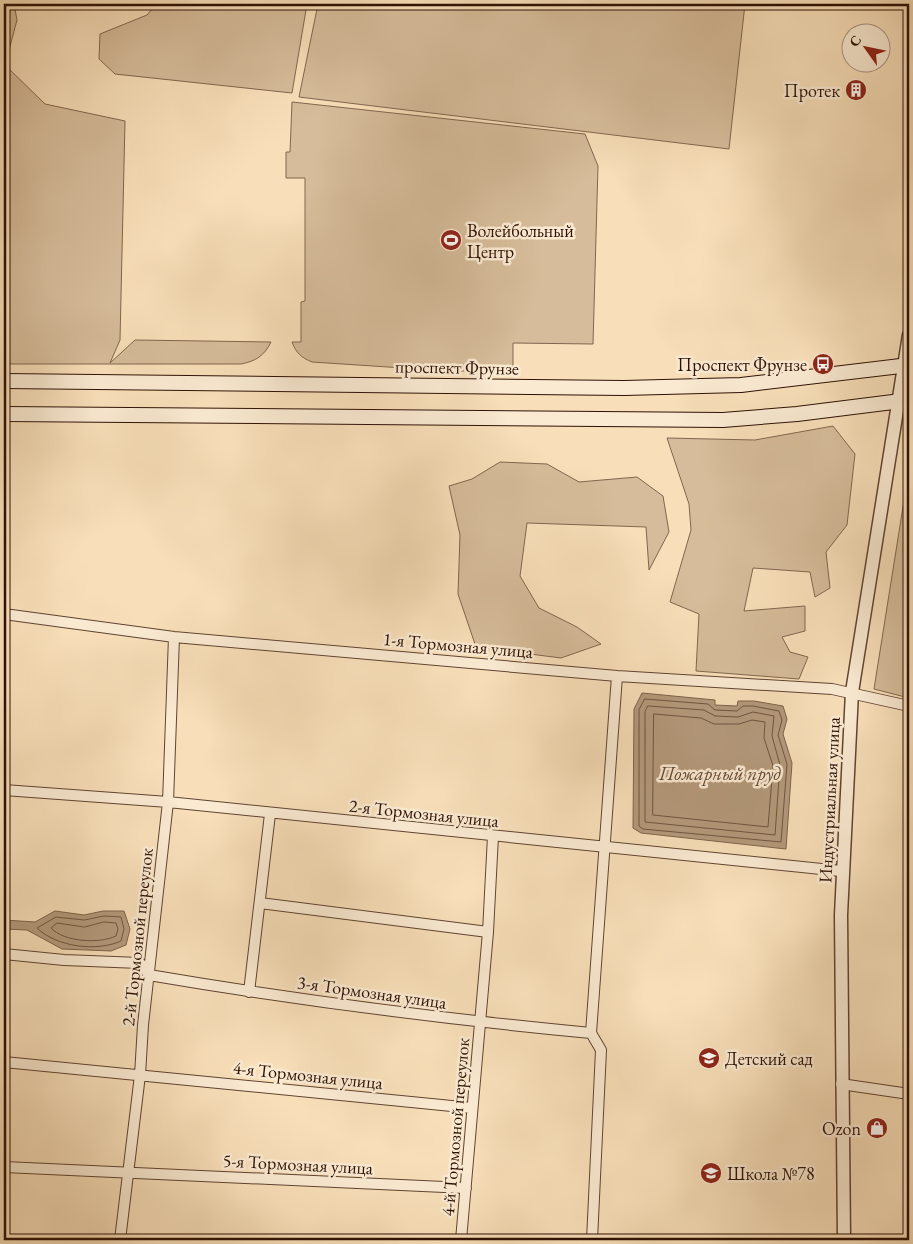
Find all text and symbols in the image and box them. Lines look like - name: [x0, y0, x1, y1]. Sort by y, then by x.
- north arrow: [840, 22, 890, 72]
- text: С: [845, 32, 865, 50]
- building icon: Протек: [844, 78, 868, 102]
- place label: Протек: [784, 79, 840, 102]
- place label: Волейбольный Центр: [467, 219, 574, 263]
- sports icon: Волейбольный Центр: [439, 228, 463, 252]
- bus stop icon: Проспект Фрунзе: [811, 352, 835, 376]
- place label: Проспект Фрунзе: [677, 353, 807, 376]
- street label: проспект Фрунзе: [395, 354, 519, 380]
- street label: 1-я Тормозная улица: [382, 627, 535, 663]
- street label: Индустриальная улица: [813, 716, 845, 884]
- water label: Пожарный пруд: [658, 761, 781, 786]
- street label: 2-я Тормозная улица: [348, 794, 501, 832]
- street label: 2-й Тормозной переулок: [116, 846, 158, 1027]
- street label: 3-я Тормозная улица: [296, 970, 449, 1014]
- street label: 4-й Тормозной переулок: [436, 1036, 474, 1217]
- school or university icon: Детский сад: [697, 1046, 721, 1070]
- place label: Детский сад: [725, 1047, 813, 1070]
- street label: 4-я Тормозная улица: [232, 1056, 385, 1094]
- shop icon: Ozon: [865, 1116, 889, 1140]
- place label: Ozon: [822, 1117, 861, 1140]
- street label: 5-я Тормозная улица: [222, 1149, 375, 1179]
- school or university icon: Школа №78: [699, 1161, 723, 1185]
- place label: Школа №78: [727, 1162, 815, 1185]

